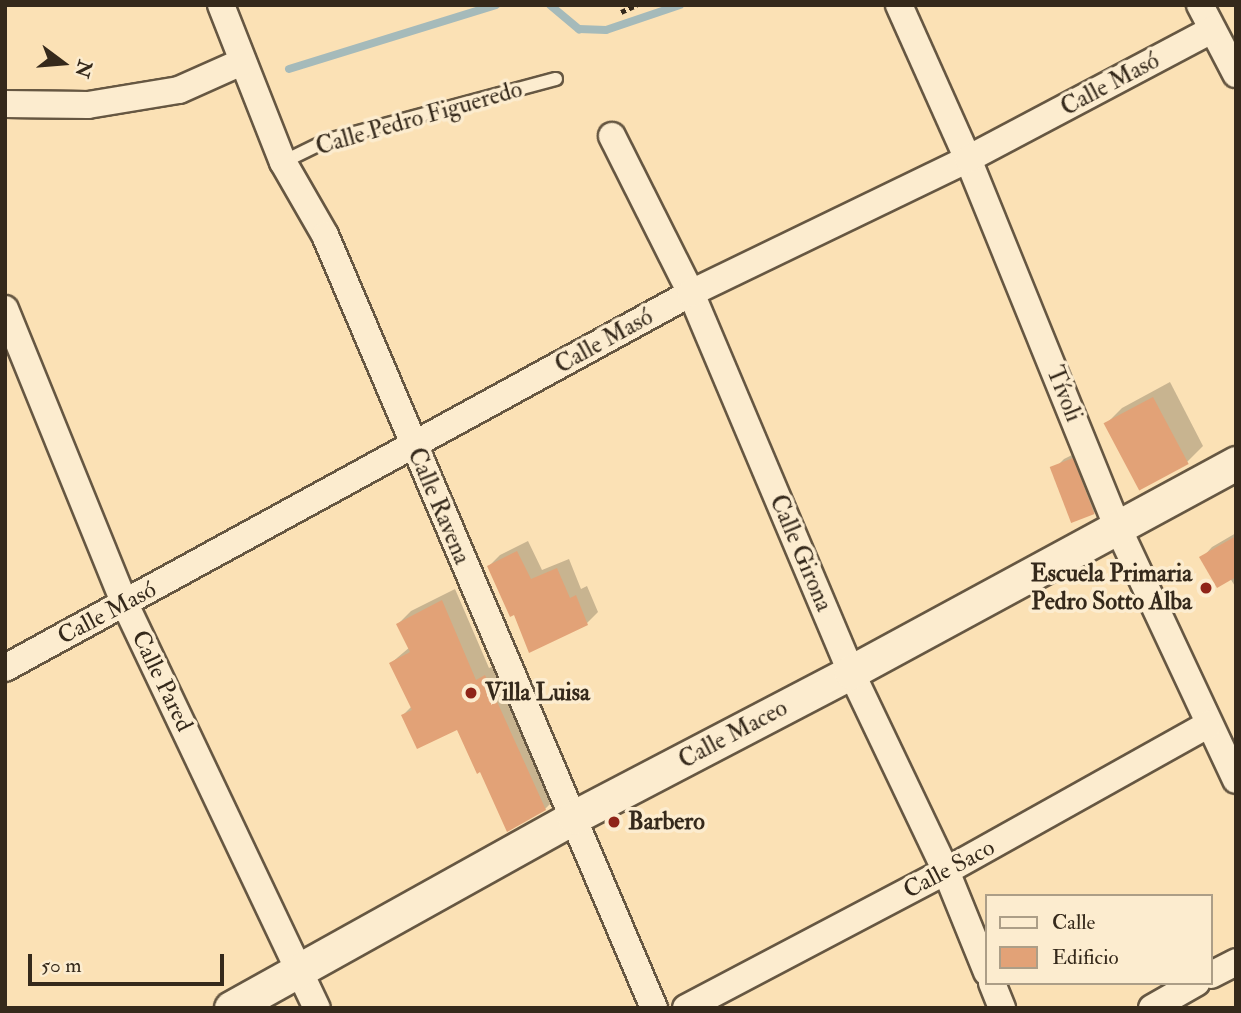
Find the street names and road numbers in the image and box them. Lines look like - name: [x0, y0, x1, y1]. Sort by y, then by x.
- street label: Calle Masó: [1056, 46, 1164, 122]
- street label: Calle Pedro Figueredo: [312, 75, 526, 161]
- street label: Calle Masó: [550, 302, 658, 380]
- street label: Tívoli: [1040, 362, 1088, 426]
- street label: Calle Ravena: [402, 443, 476, 569]
- street label: Calle Girona: [764, 490, 838, 616]
- street label: Calle Masó: [53, 575, 161, 651]
- street label: Calle Pared: [125, 626, 199, 736]
- street label: Calle Maceo: [674, 693, 792, 775]
- street label: Calle Saco: [899, 833, 999, 905]

